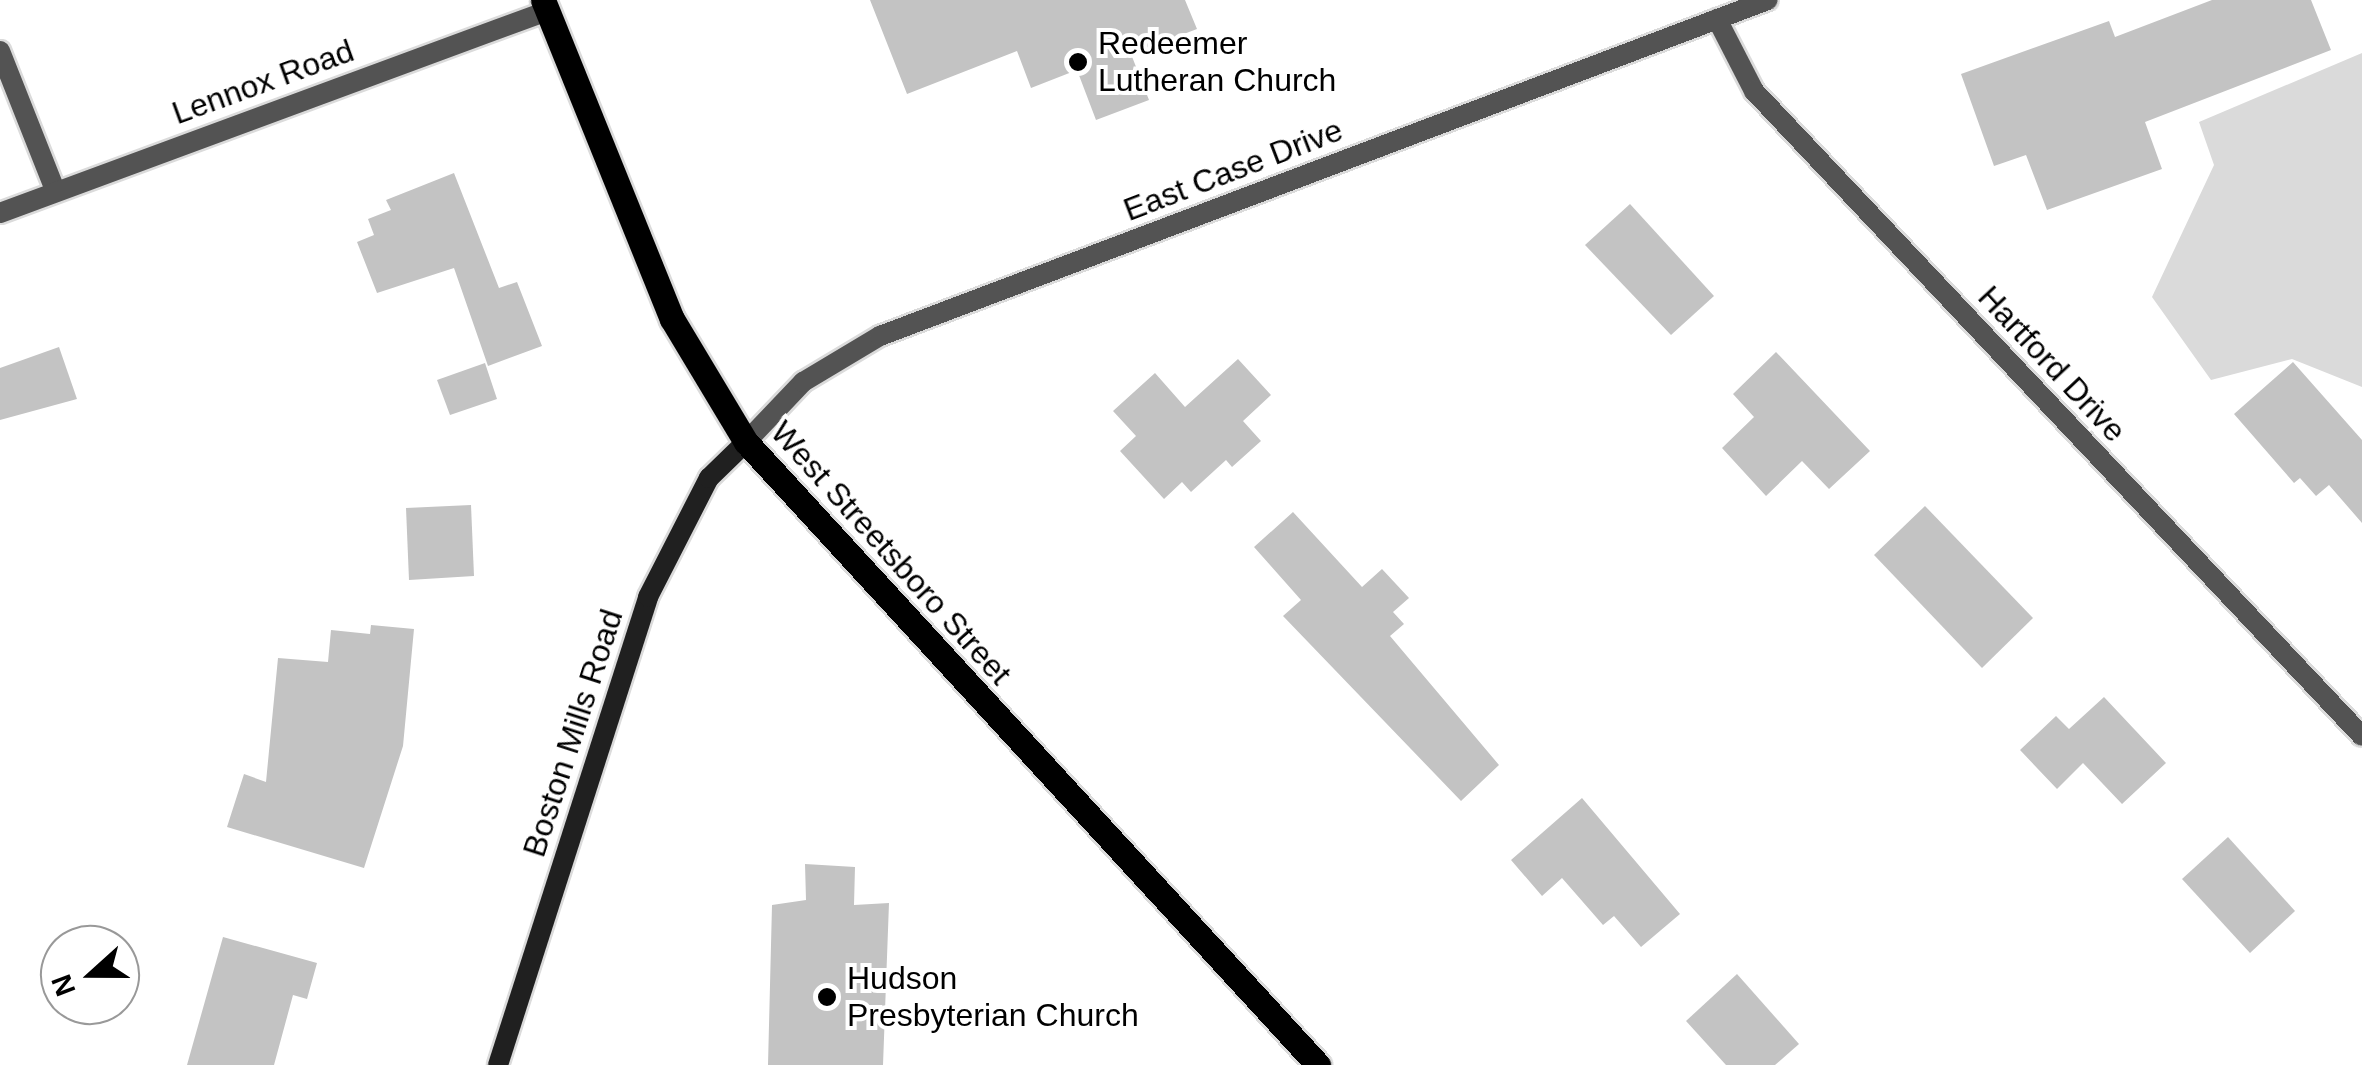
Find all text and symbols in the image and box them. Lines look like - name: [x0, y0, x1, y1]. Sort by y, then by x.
- place label: Redeemer Lutheran Church: [1098, 25, 1336, 100]
- street label: Lennox Road: [167, 31, 359, 133]
- marker: Redeemer Lutheran Church: [1067, 51, 1089, 73]
- street label: East Case Drive: [1118, 111, 1348, 229]
- street label: Hartford Drive: [1970, 278, 2134, 450]
- street label: West Streetsboro Street: [763, 413, 1019, 693]
- street label: Boston Mills Road: [515, 604, 631, 862]
- north arrow: [40, 925, 140, 1025]
- place label: Hudson Presbyterian Church: [847, 960, 1139, 1035]
- text: N: [45, 970, 81, 1000]
- marker: Hudson Presbyterian Church: [816, 986, 838, 1008]

